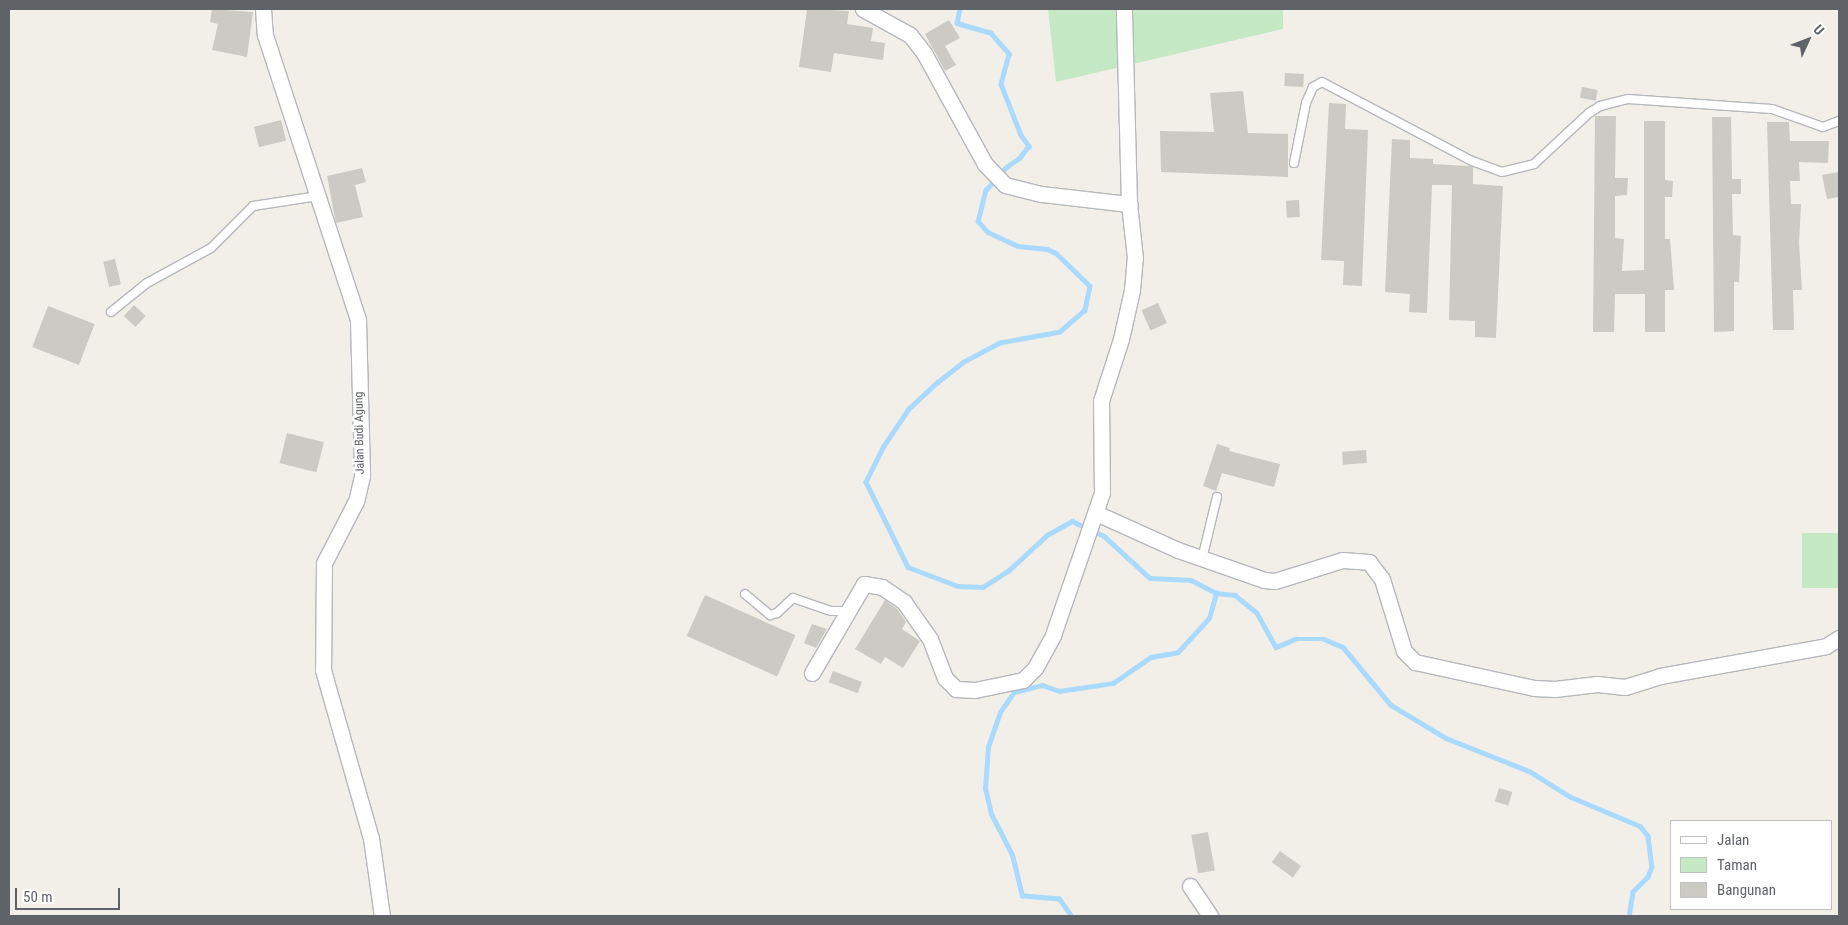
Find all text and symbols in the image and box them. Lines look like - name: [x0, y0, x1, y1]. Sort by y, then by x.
- north arrow: [1783, 15, 1833, 65]
- text: U: [1810, 21, 1828, 38]
- street label: Jalan Budi Agung: [352, 391, 368, 475]
- legend: [1670, 820, 1833, 910]
- text: Jalan: [1717, 831, 1749, 849]
- text: Taman: [1717, 856, 1757, 874]
- scale bar: [18, 878, 122, 910]
- text: Bangunan: [1717, 881, 1776, 899]
- text: 50 m: [23, 888, 53, 906]

